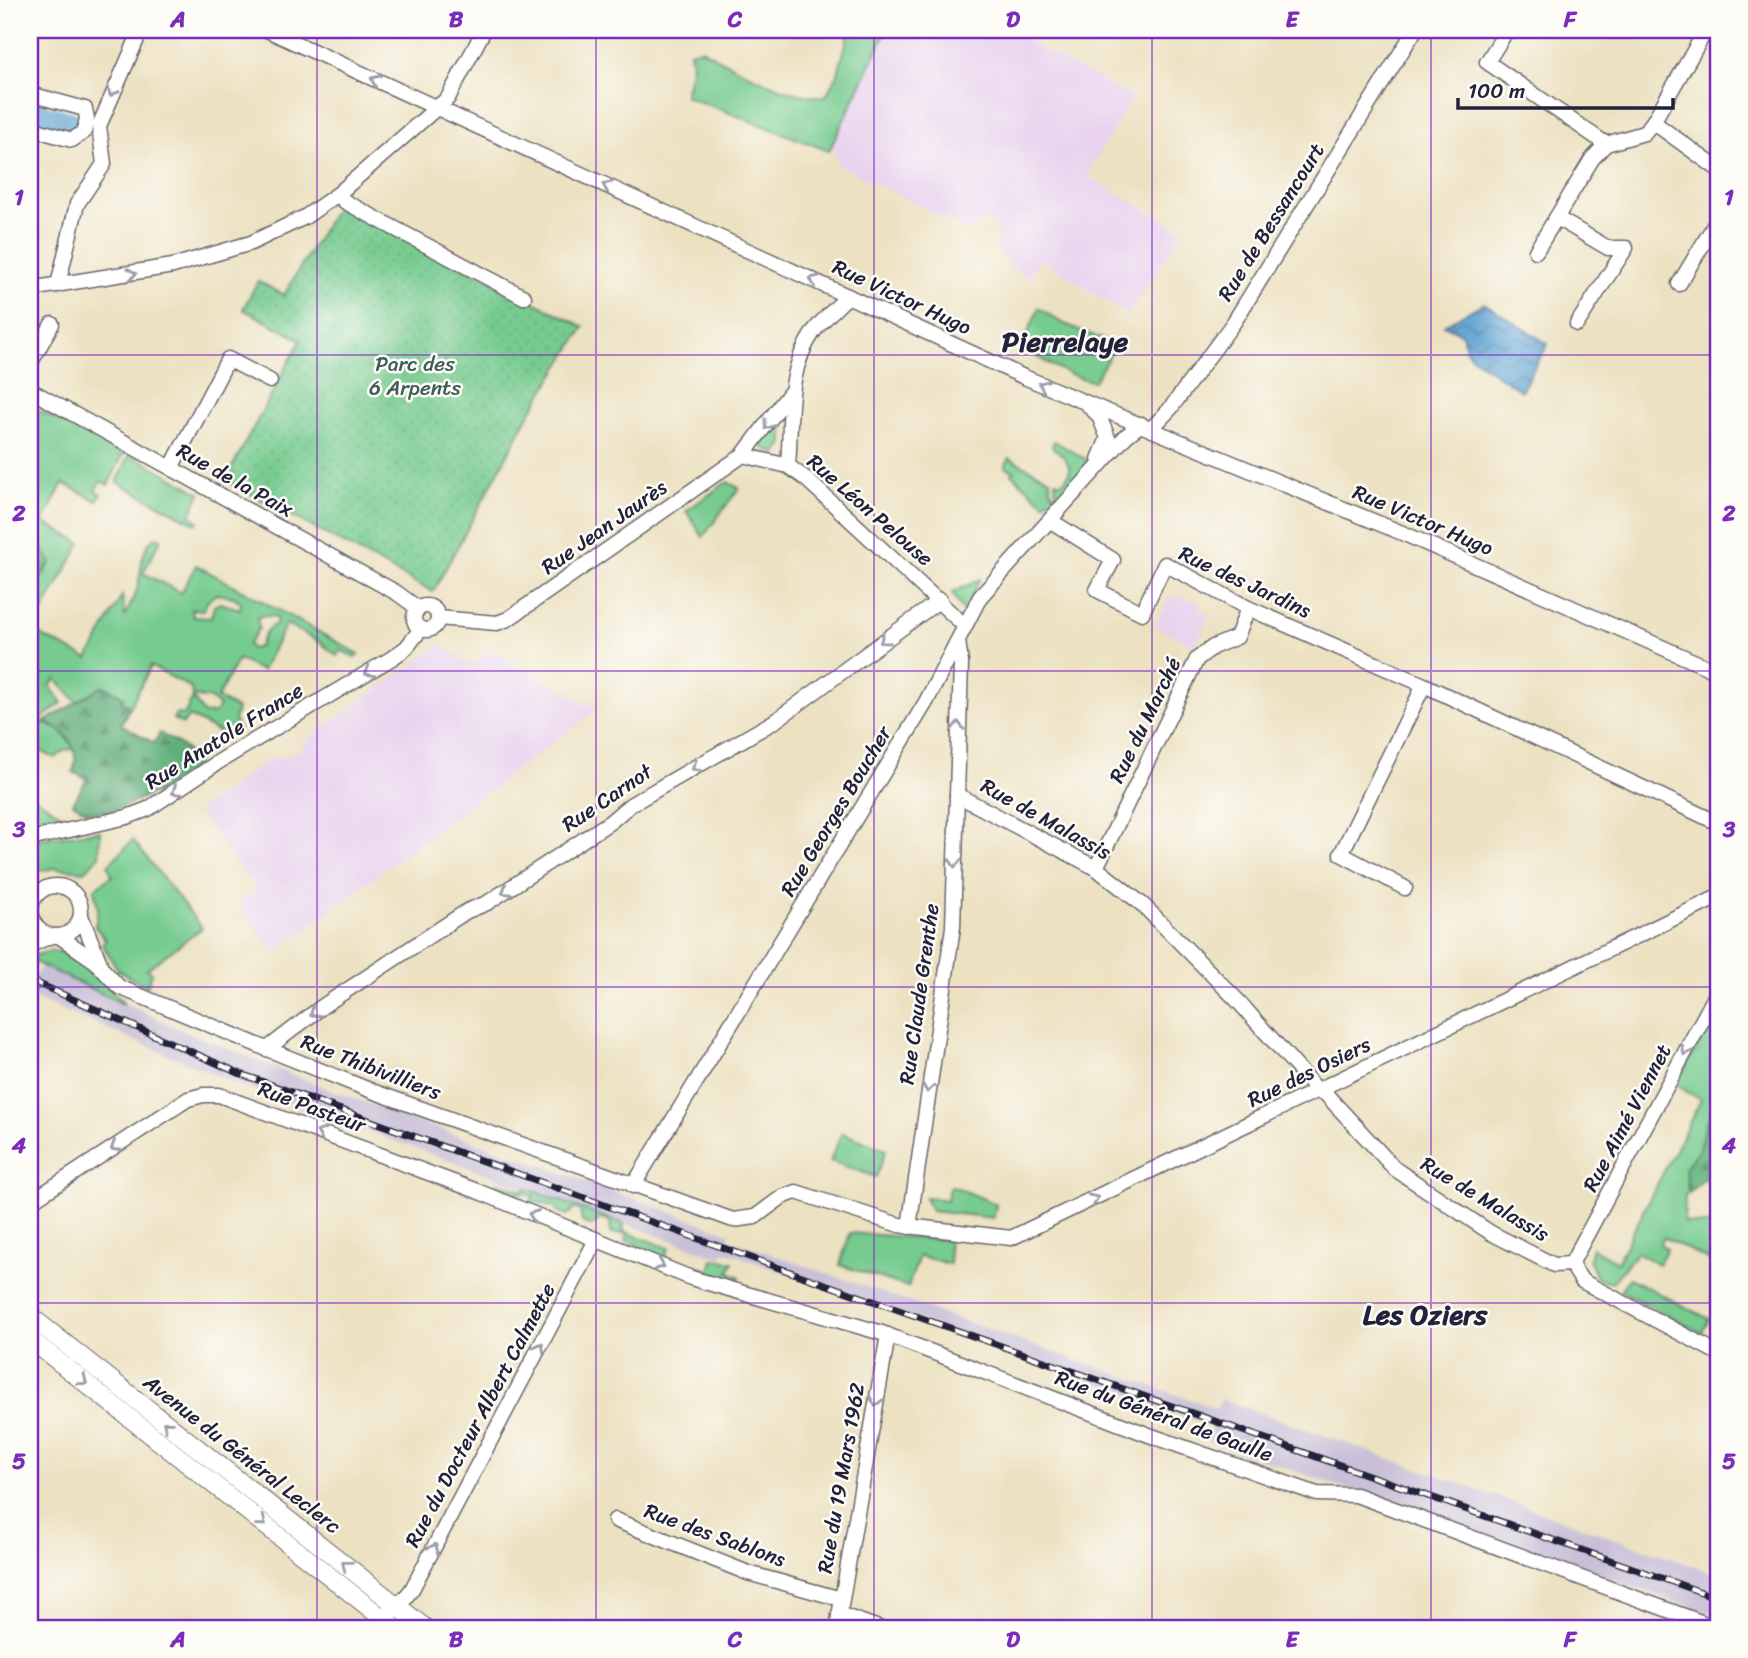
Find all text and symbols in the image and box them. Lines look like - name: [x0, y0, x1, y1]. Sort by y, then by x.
- text: A: [169, 0, 186, 40]
- text: B: [449, 0, 464, 40]
- text: C: [727, 0, 743, 40]
- text: D: [1006, 0, 1021, 40]
- text: E: [1286, 0, 1301, 40]
- text: F: [1563, 0, 1578, 40]
- scale bar: [1458, 66, 1673, 110]
- text: 100 m: [1468, 72, 1525, 110]
- one-way arrow: [370, 74, 382, 88]
- one-way arrow: [107, 84, 121, 97]
- street label: Rue de Bessancourt: [1207, 135, 1335, 309]
- text: 1: [14, 177, 24, 218]
- text: 1: [1724, 177, 1734, 218]
- one-way arrow: [602, 180, 614, 194]
- street label: Rue Victor Hugo: [826, 248, 978, 346]
- one-way arrow: [126, 267, 137, 282]
- one-way arrow: [809, 274, 821, 288]
- district label: Pierrelaye: [1002, 317, 1129, 366]
- park label: Parc des 6 Arpents: [369, 345, 461, 407]
- one-way arrow: [1038, 379, 1050, 393]
- one-way arrow: [764, 417, 776, 430]
- street label: Rue de la Paix: [169, 432, 301, 528]
- street label: Rue Léon Pelouse: [798, 444, 942, 576]
- street label: Rue Jean Jaurès: [533, 469, 676, 585]
- street label: Rue Victor Hugo: [1347, 473, 1499, 567]
- text: 2: [11, 493, 26, 534]
- text: 2: [1721, 493, 1736, 534]
- street label: Rue des Jardins: [1172, 535, 1318, 629]
- one-way arrow: [880, 632, 892, 644]
- street label: Rue du Marché: [1098, 650, 1192, 790]
- one-way arrow: [364, 664, 377, 677]
- street label: Rue Anatole France: [137, 672, 311, 800]
- street label: Rue Georges Boucher: [770, 717, 903, 904]
- one-way arrow: [951, 721, 966, 732]
- street label: Rue Carnot: [554, 753, 662, 843]
- one-way arrow: [691, 759, 703, 773]
- street label: Rue de Malassis: [973, 767, 1119, 871]
- one-way arrow: [171, 783, 184, 796]
- text: 3: [12, 809, 26, 850]
- text: 3: [1722, 809, 1736, 850]
- one-way arrow: [947, 858, 963, 869]
- one-way arrow: [500, 883, 513, 896]
- street label: Rue Claude Grenthe: [887, 901, 951, 1087]
- one-way arrow: [310, 1005, 322, 1018]
- street label: Rue Thibivilliers: [295, 1023, 447, 1111]
- street label: Rue des Osiers: [1241, 1025, 1378, 1118]
- street label: Rue Aimé Viennet: [1572, 1037, 1682, 1199]
- one-way arrow: [1681, 1044, 1695, 1056]
- street label: Rue Pasteur: [253, 1070, 373, 1145]
- one-way arrow: [921, 1082, 936, 1094]
- text: 4: [11, 1125, 27, 1166]
- text: 4: [1721, 1125, 1737, 1166]
- one-way arrow: [315, 1127, 327, 1141]
- one-way arrow: [110, 1138, 123, 1151]
- street label: Rue de Malassis: [1413, 1145, 1557, 1253]
- one-way arrow: [1087, 1193, 1099, 1207]
- one-way arrow: [527, 1210, 539, 1224]
- one-way arrow: [653, 1257, 665, 1271]
- street label: Rue du Docteur Albert Calmette: [394, 1276, 566, 1554]
- district label: Les Oziers: [1363, 1290, 1488, 1339]
- one-way arrow: [532, 1342, 545, 1354]
- street label: Rue du Général de Gaulle: [1050, 1359, 1279, 1473]
- street label: Avenue du Général Leclerc: [134, 1364, 350, 1544]
- one-way arrow: [76, 1372, 88, 1385]
- street label: Rue du 19 Mars 1962: [806, 1380, 876, 1576]
- one-way arrow: [869, 1396, 884, 1408]
- one-way arrow: [163, 1420, 175, 1433]
- text: 5: [12, 1441, 26, 1482]
- text: 5: [1722, 1441, 1736, 1482]
- street label: Rue des Sablons: [639, 1492, 791, 1578]
- one-way arrow: [253, 1514, 266, 1526]
- one-way arrow: [425, 1543, 439, 1556]
- one-way arrow: [341, 1561, 354, 1574]
- text: A: [169, 1619, 186, 1658]
- text: B: [449, 1619, 464, 1658]
- text: C: [727, 1619, 743, 1658]
- text: D: [1006, 1619, 1021, 1658]
- text: E: [1286, 1619, 1301, 1658]
- text: F: [1563, 1619, 1578, 1658]

